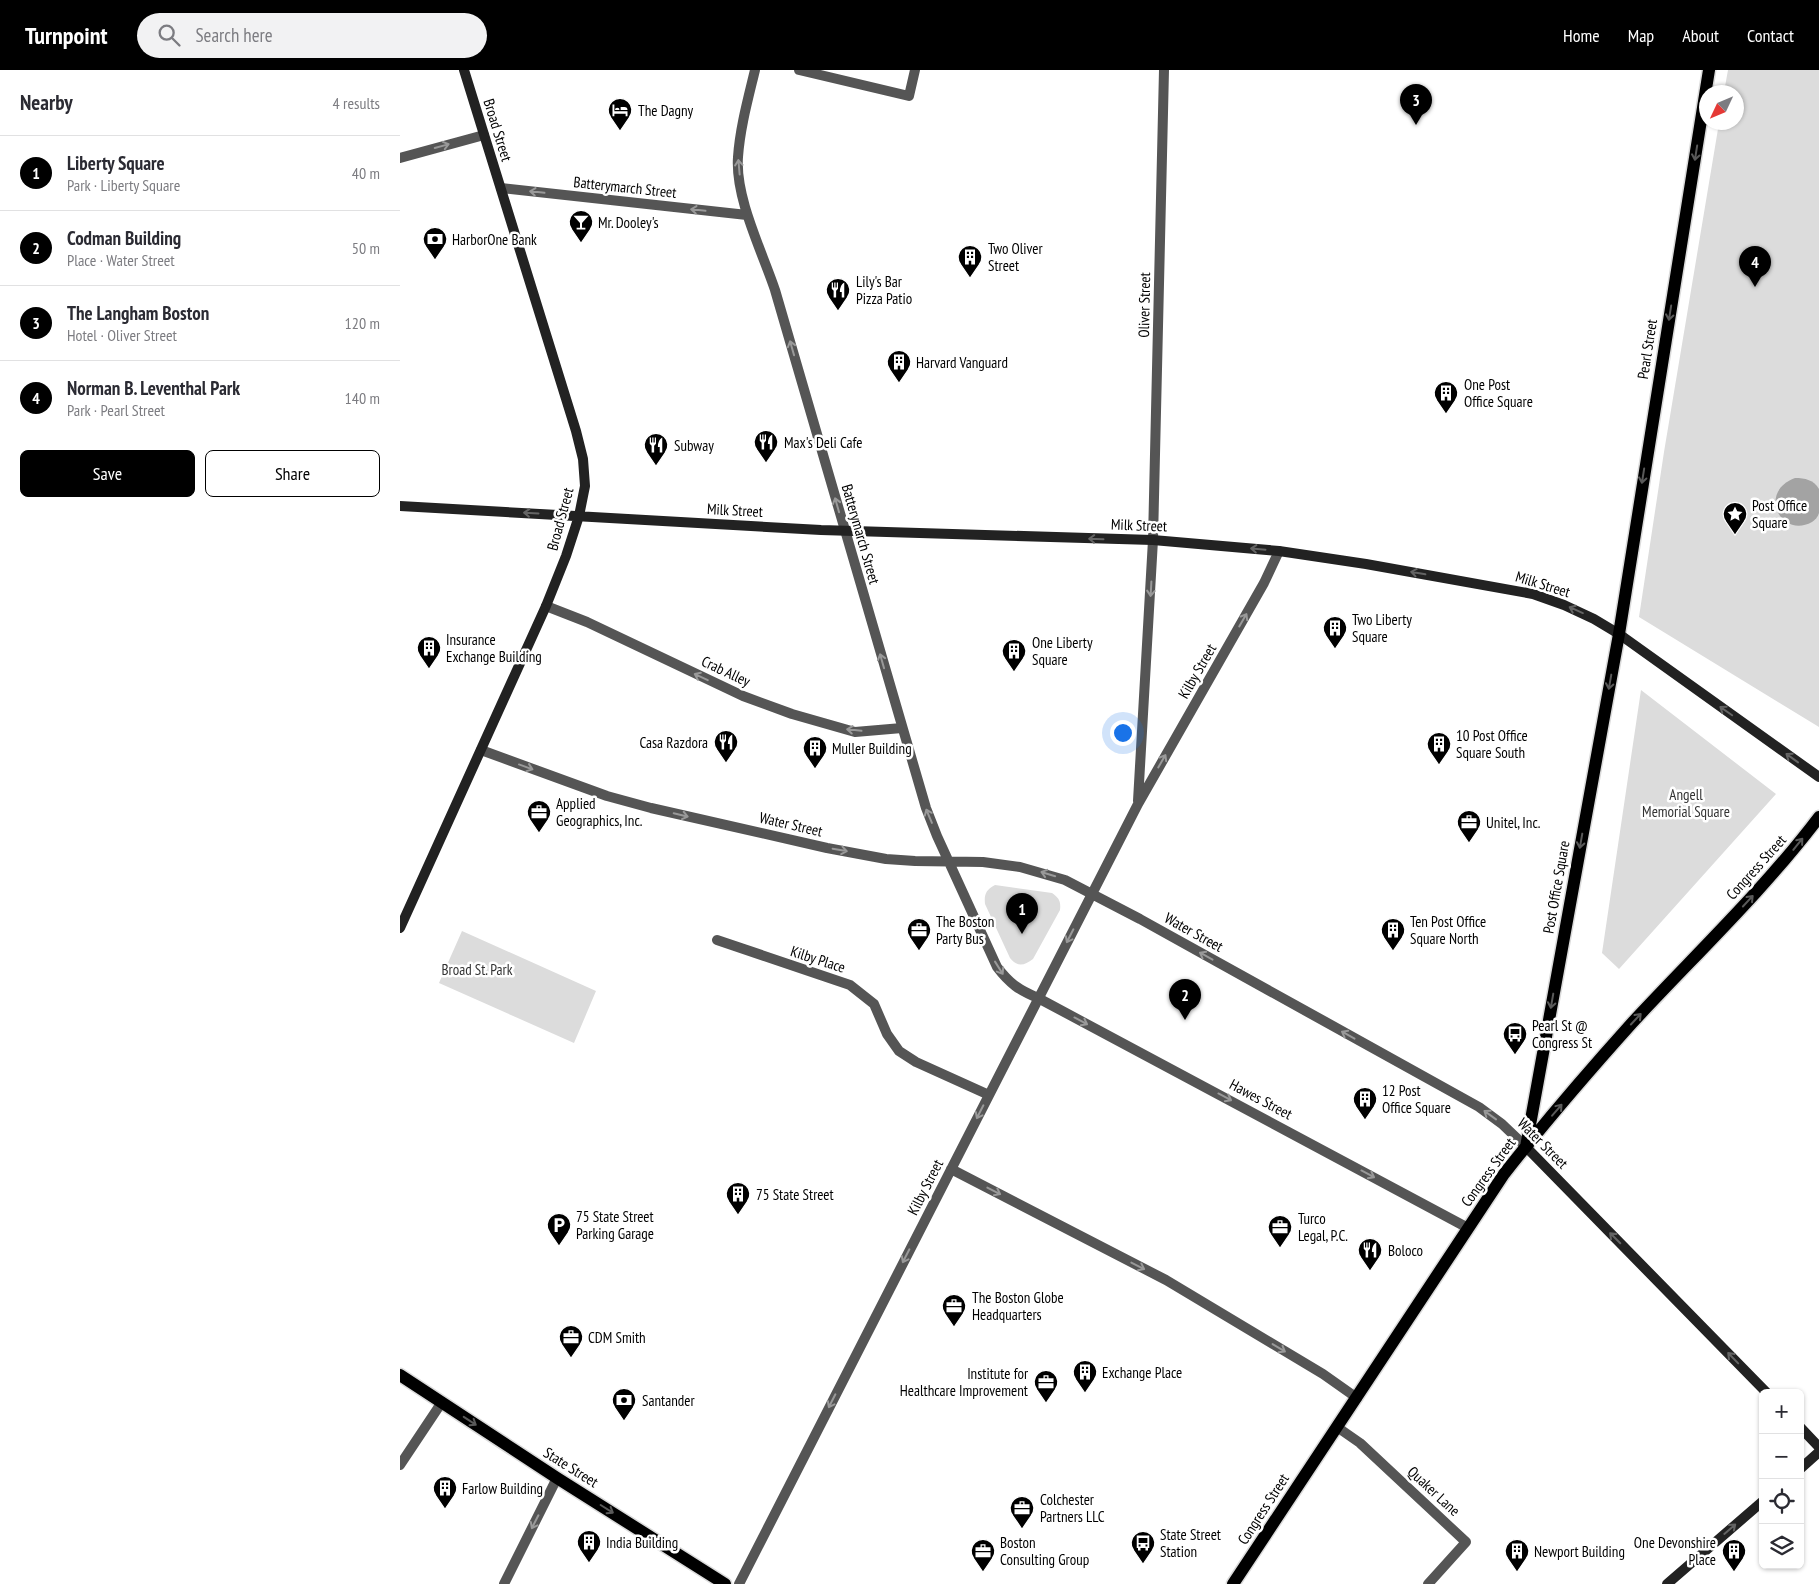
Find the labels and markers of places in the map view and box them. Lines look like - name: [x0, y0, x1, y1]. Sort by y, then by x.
- pin: 3: [1400, 84, 1432, 125]
- hotel icon: The Dagny: [607, 97, 633, 131]
- place label: The Dagny: [638, 101, 694, 120]
- bar icon: Mr. Dooley's: [568, 209, 594, 243]
- place label: Mr. Dooley's: [598, 213, 659, 232]
- bank icon: HarborOne Bank: [422, 226, 448, 260]
- place label: HarborOne Bank: [452, 230, 537, 249]
- place label: Two Oliver Street: [988, 239, 1044, 275]
- building icon: Two Oliver Street: [957, 244, 983, 278]
- pin: 4: [1739, 246, 1771, 287]
- place label: Lily's Bar Pizza Patio: [856, 272, 912, 308]
- restaurant icon: Lily's Bar Pizza Patio: [825, 277, 851, 311]
- building icon: Harvard Vanguard: [886, 349, 912, 383]
- place label: Harvard Vanguard: [916, 353, 1008, 372]
- place label: One Post Office Square: [1464, 375, 1533, 411]
- building icon: One Post Office Square: [1433, 380, 1459, 414]
- restaurant icon: Max's Deli Cafe: [753, 429, 779, 463]
- restaurant icon: Subway: [643, 432, 669, 466]
- place label: Max's Deli Cafe: [784, 433, 863, 452]
- place label: Subway: [674, 436, 714, 455]
- place label: Post Office Square: [1752, 496, 1807, 532]
- place icon: Post Office Square: [1722, 501, 1748, 535]
- place label: Two Liberty Square: [1352, 610, 1412, 646]
- building icon: Two Liberty Square: [1322, 615, 1348, 649]
- place label: Insurance Exchange Building: [446, 630, 542, 666]
- place label: One Liberty Square: [1032, 633, 1093, 669]
- building icon: Insurance Exchange Building: [416, 635, 442, 669]
- building icon: One Liberty Square: [1001, 638, 1027, 672]
- place label: 10 Post Office Square South: [1456, 726, 1528, 762]
- restaurant icon: Casa Razdora: [713, 729, 739, 763]
- building icon: 10 Post Office Square South: [1426, 731, 1452, 765]
- place label: Casa Razdora: [639, 733, 708, 752]
- building icon: Muller Building: [802, 735, 828, 769]
- place label: Muller Building: [832, 739, 912, 758]
- place label: Applied Geographics, Inc.: [556, 794, 643, 830]
- office icon: Applied Geographics, Inc.: [526, 799, 552, 833]
- office icon: Unitel, Inc.: [1456, 809, 1482, 843]
- place label: Unitel, Inc.: [1486, 813, 1541, 832]
- pin: 1: [1006, 893, 1038, 934]
- place label: The Boston Party Bus: [936, 912, 994, 948]
- place label: Ten Post Office Square North: [1410, 912, 1486, 948]
- office icon: The Boston Party Bus: [906, 917, 932, 951]
- building icon: Ten Post Office Square North: [1380, 917, 1406, 951]
- pin: 2: [1169, 979, 1201, 1020]
- place label: Pearl St @ Congress St: [1532, 1016, 1592, 1052]
- bus stop icon: Pearl St @ Congress St: [1502, 1021, 1528, 1055]
- place label: 12 Post Office Square: [1382, 1081, 1451, 1117]
- building icon: 12 Post Office Square: [1352, 1086, 1378, 1120]
- building icon: 75 State Street: [725, 1181, 751, 1215]
- place label: 75 State Street: [756, 1185, 834, 1204]
- place label: 75 State Street Parking Garage: [576, 1207, 654, 1243]
- place label: Turco Legal, P.C.: [1298, 1209, 1348, 1245]
- parking icon: 75 State Street Parking Garage: [546, 1212, 572, 1246]
- office icon: Turco Legal, P.C.: [1267, 1214, 1293, 1248]
- restaurant icon: Boloco: [1357, 1237, 1383, 1271]
- place label: Boloco: [1388, 1241, 1423, 1260]
- place label: The Boston Globe Headquarters: [972, 1288, 1064, 1324]
- office icon: The Boston Globe Headquarters: [941, 1293, 967, 1327]
- office icon: CDM Smith: [558, 1324, 584, 1358]
- place label: CDM Smith: [588, 1328, 646, 1347]
- building icon: Exchange Place: [1072, 1359, 1098, 1393]
- place label: Exchange Place: [1102, 1363, 1182, 1382]
- place label: Institute for Healthcare Improvement: [900, 1364, 1029, 1400]
- office icon: Institute for Healthcare Improvement: [1033, 1369, 1059, 1403]
- bank icon: Santander: [611, 1387, 637, 1421]
- place label: Santander: [642, 1391, 695, 1410]
- building icon: Farlow Building: [432, 1475, 458, 1509]
- place label: Farlow Building: [462, 1479, 543, 1498]
- place label: Colchester Partners LLC: [1040, 1490, 1105, 1526]
- office icon: Colchester Partners LLC: [1009, 1495, 1035, 1529]
- place label: State Street Station: [1160, 1525, 1221, 1561]
- building icon: India Building: [576, 1529, 602, 1563]
- bus stop icon: State Street Station: [1130, 1530, 1156, 1564]
- place label: India Building: [606, 1533, 678, 1552]
- place label: Boston Consulting Group: [1000, 1533, 1089, 1569]
- place label: One Devonshire Place: [1634, 1533, 1716, 1569]
- office icon: Boston Consulting Group: [970, 1538, 996, 1572]
- building icon: Newport Building: [1504, 1538, 1530, 1572]
- building icon: One Devonshire Place: [1721, 1538, 1747, 1572]
- place label: Newport Building: [1534, 1542, 1625, 1561]

